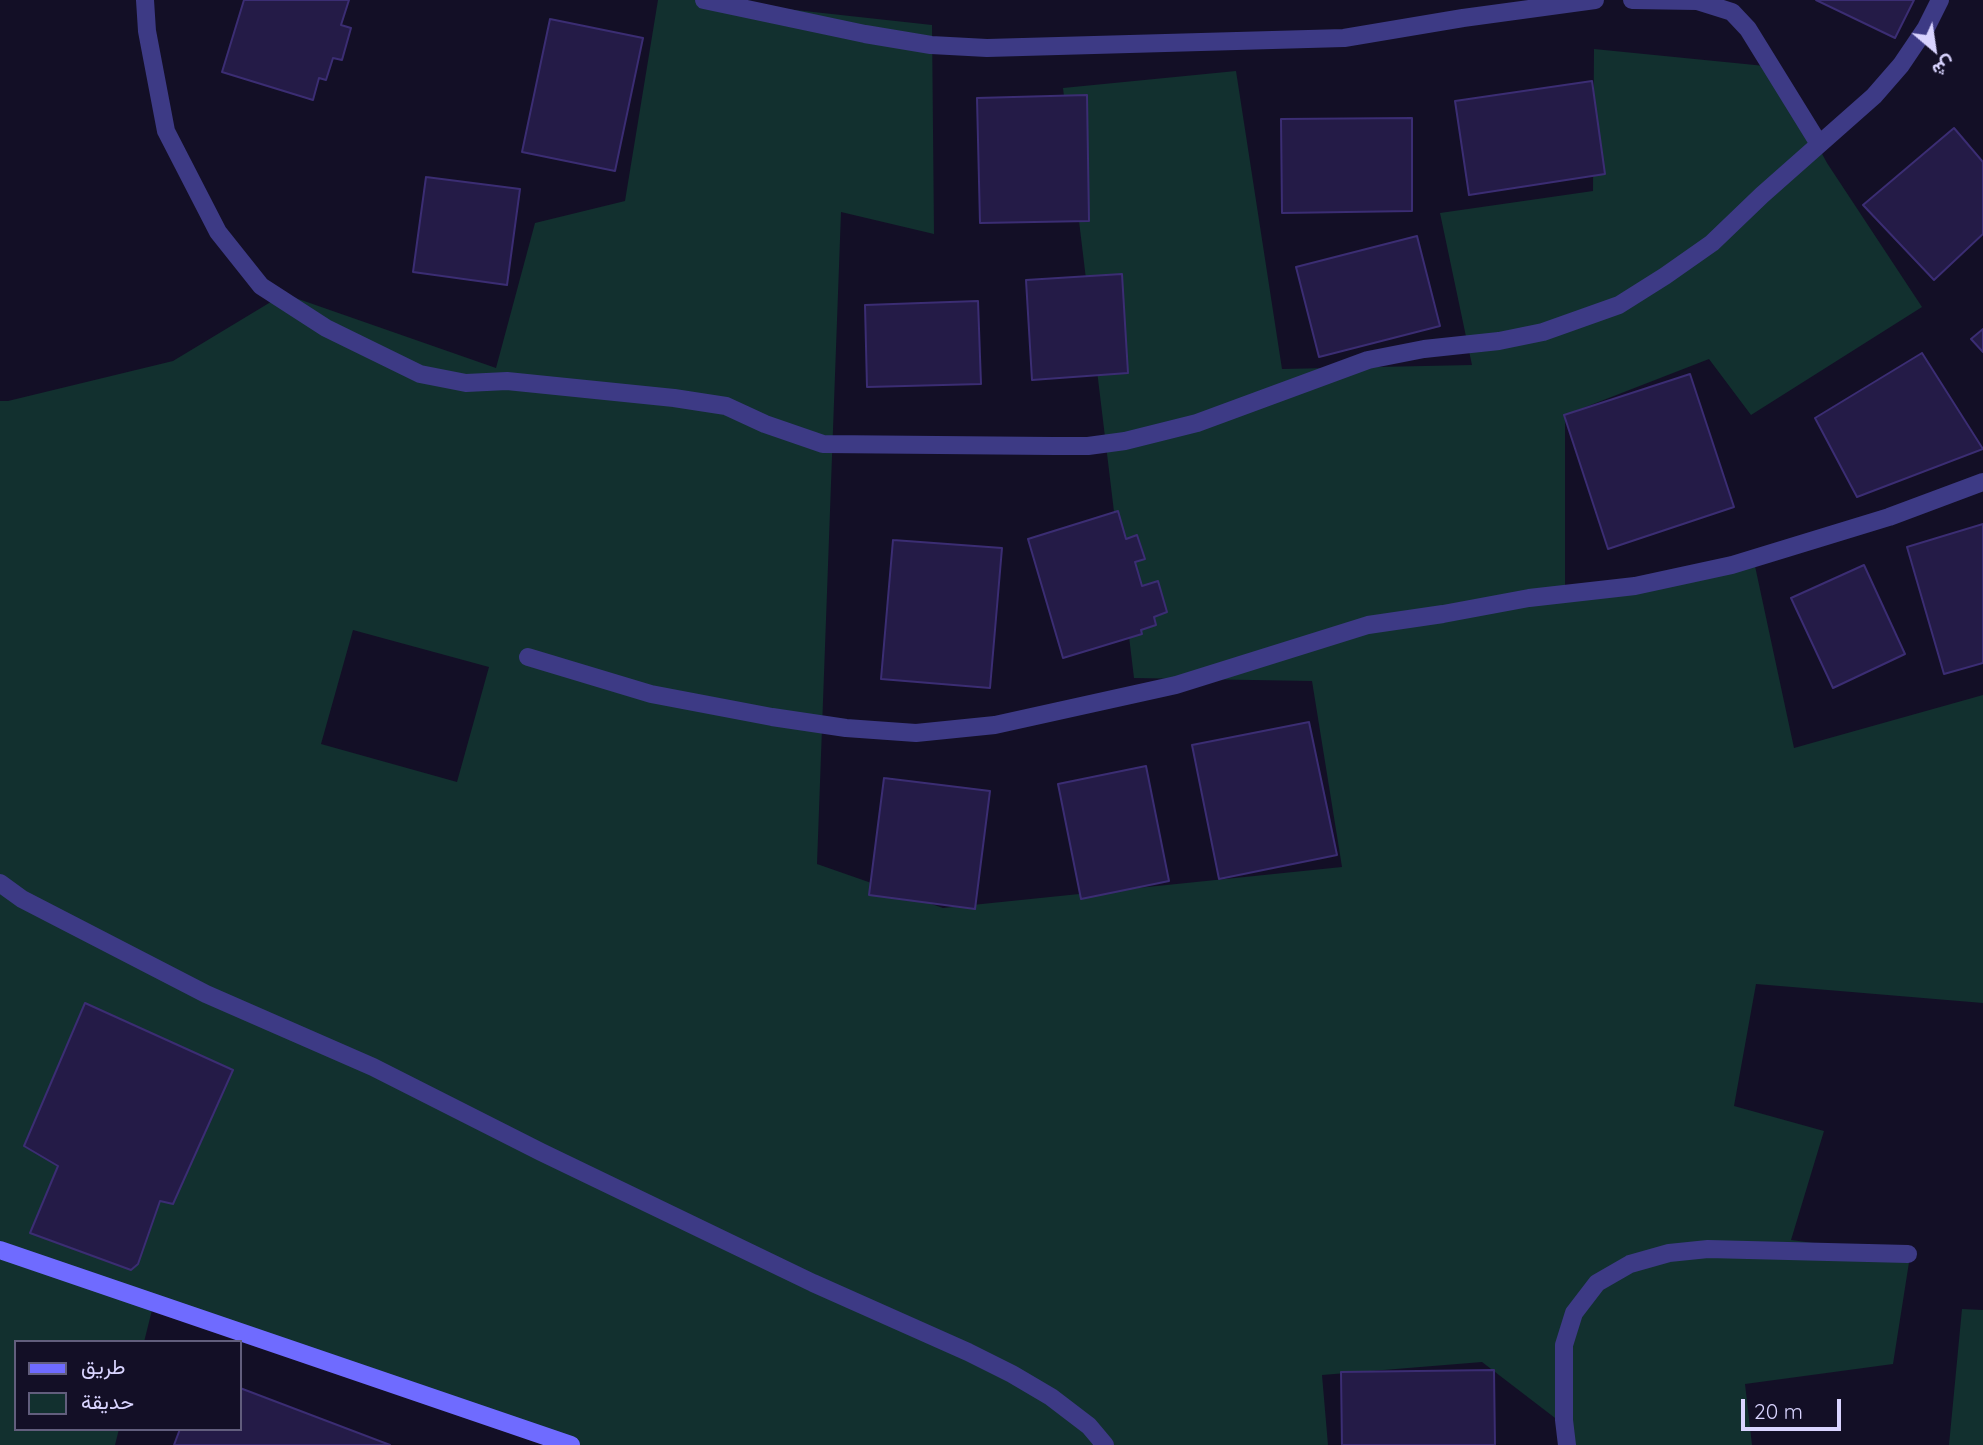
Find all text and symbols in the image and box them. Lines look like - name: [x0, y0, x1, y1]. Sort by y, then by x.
- north arrow: [1899, 14, 1969, 84]
- text: ش: [1928, 51, 1960, 83]
- legend: [14, 1340, 242, 1431]
- text: طريق: [81, 1353, 126, 1379]
- scale bar: [1745, 1386, 1845, 1430]
- text: حديقة: [81, 1388, 134, 1414]
- text: 20 m: [1754, 1398, 1803, 1424]

